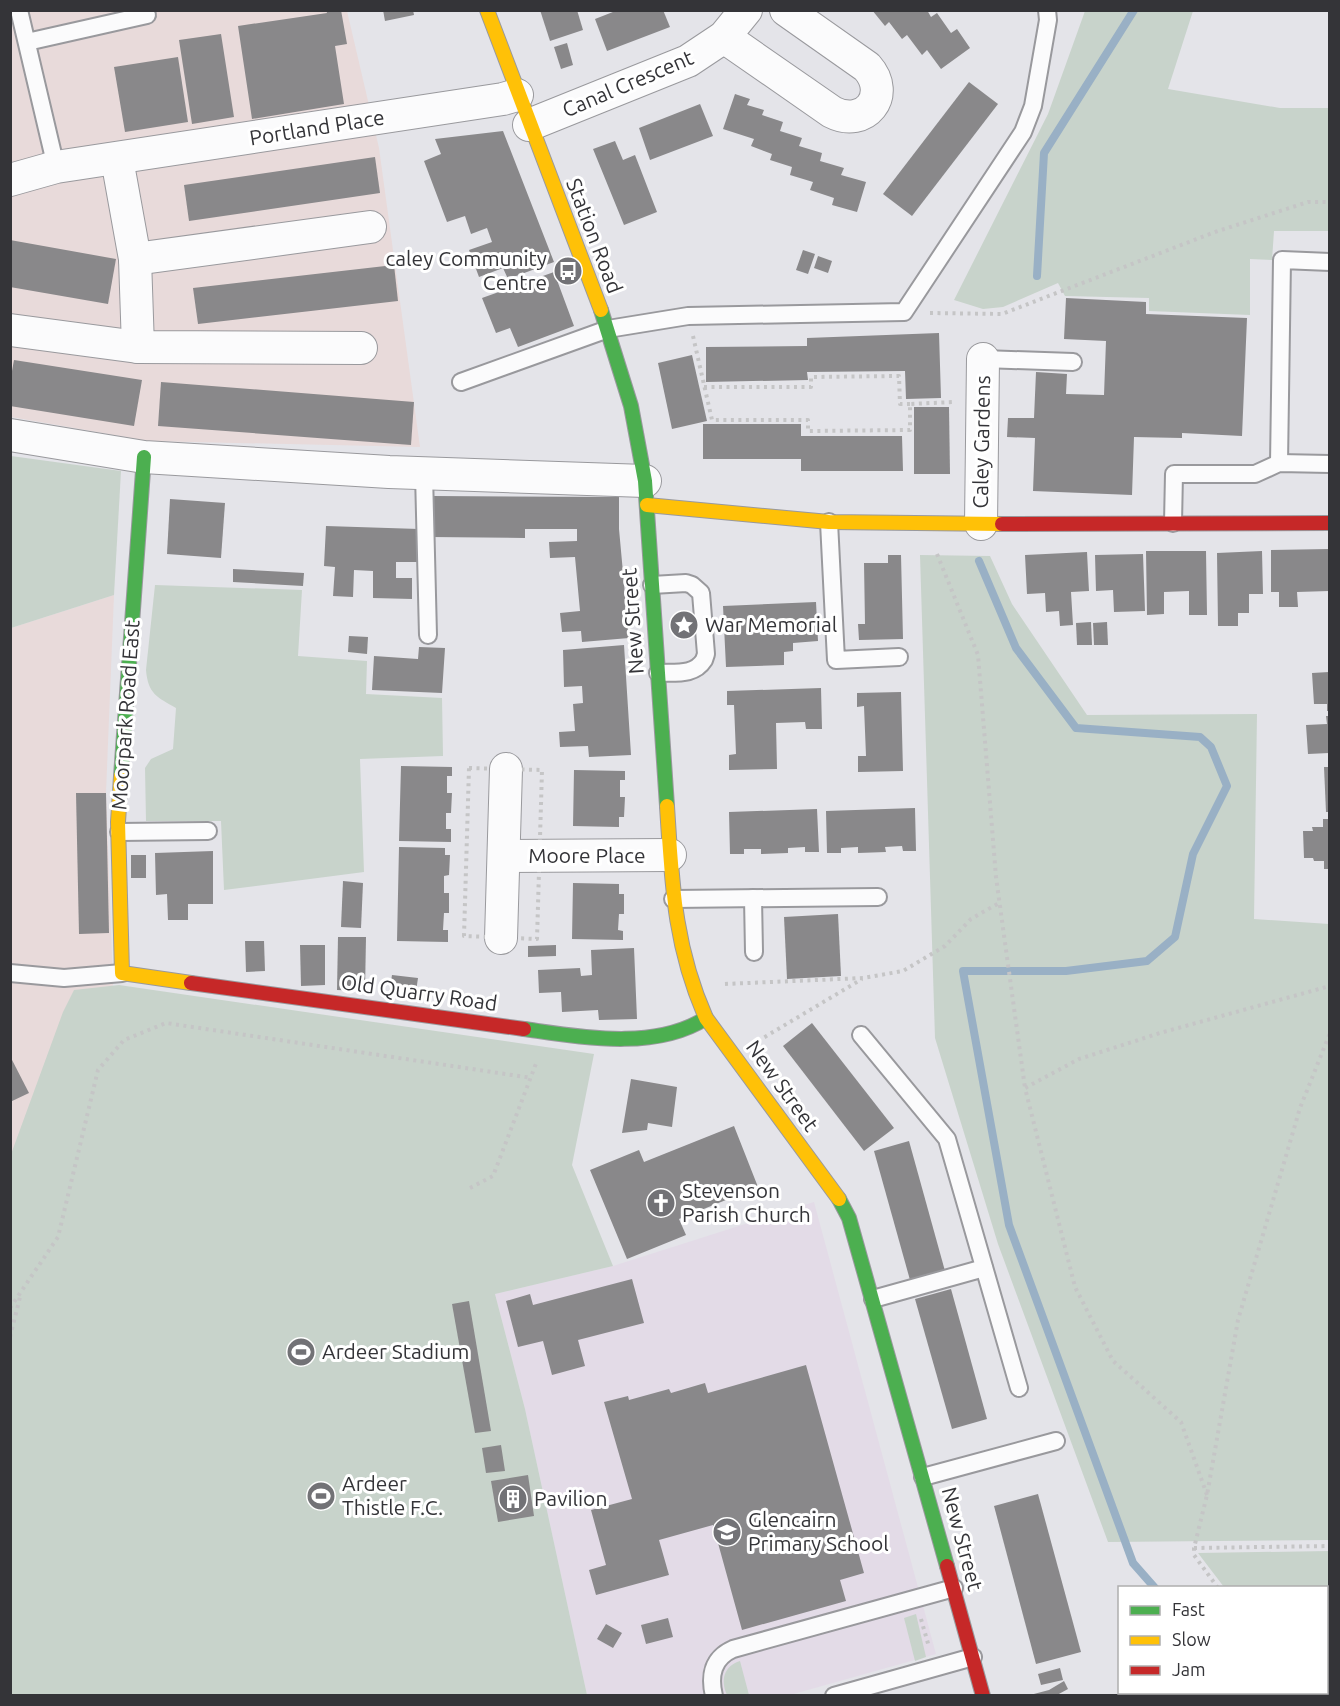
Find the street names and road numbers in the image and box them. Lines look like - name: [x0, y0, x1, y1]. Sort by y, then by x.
- street label: Canal Crescent: [559, 45, 697, 121]
- street label: Portland Place: [248, 104, 386, 150]
- street label: Station Road: [562, 175, 628, 296]
- street label: Caley Gardens: [968, 375, 994, 509]
- street label: New Street: [616, 567, 648, 675]
- street label: Moorpark Road East: [106, 619, 144, 811]
- street label: Moore Place: [528, 843, 646, 867]
- street label: Old Quarry Road: [339, 969, 499, 1015]
- street label: New Street: [742, 1035, 824, 1135]
- street label: New Street: [938, 1484, 988, 1593]

